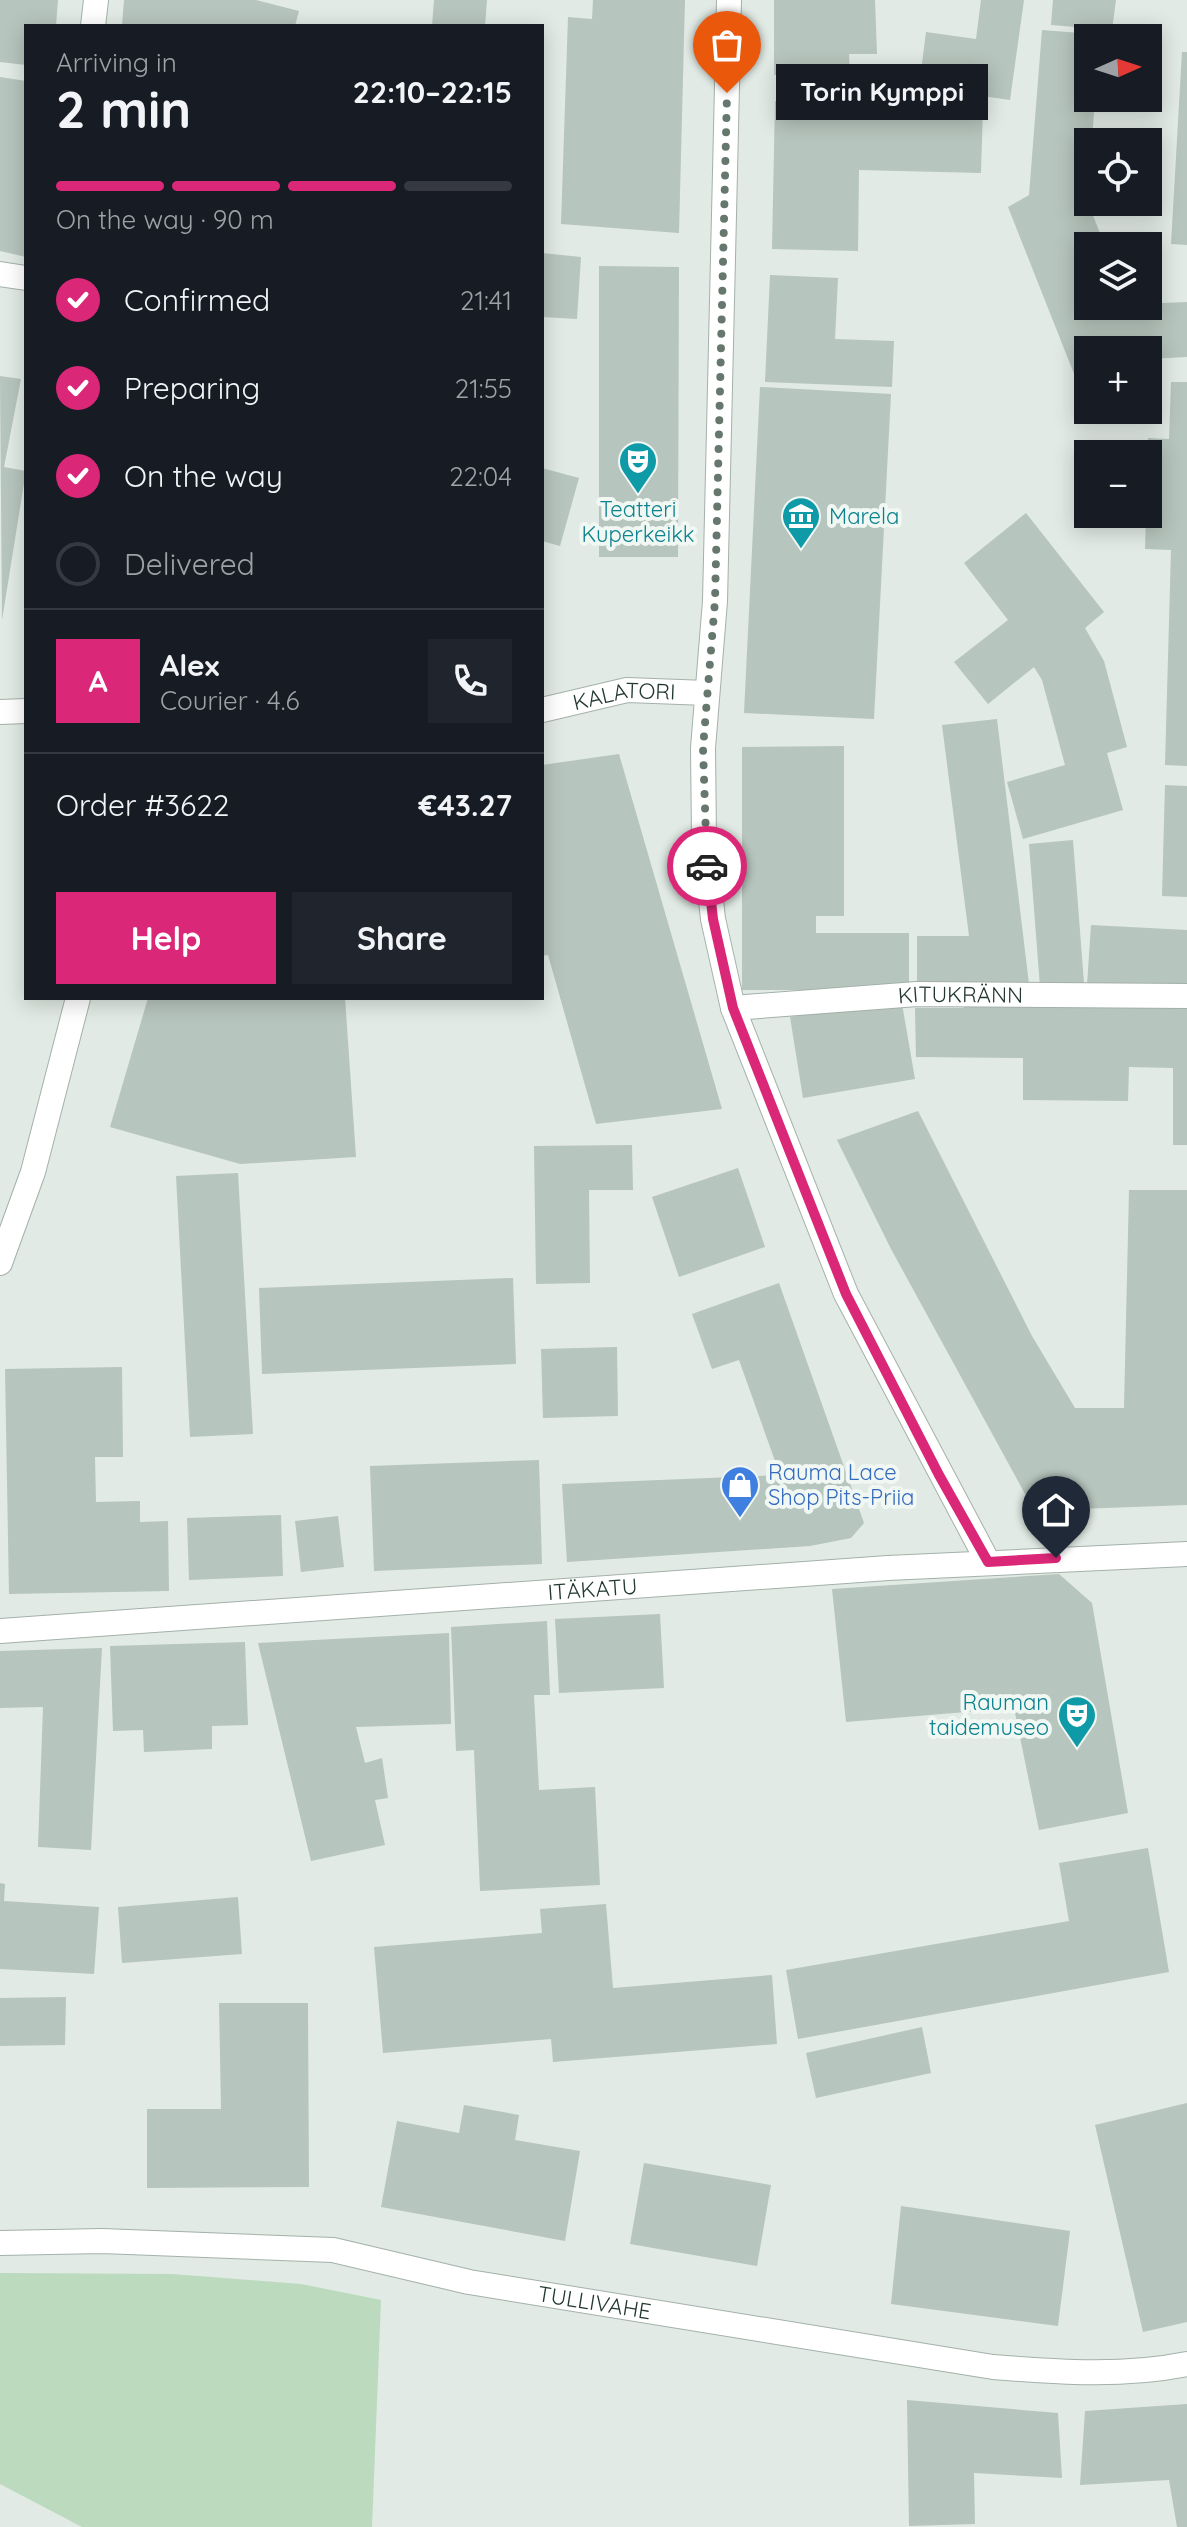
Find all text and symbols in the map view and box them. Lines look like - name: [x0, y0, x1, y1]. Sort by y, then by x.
- pin: [693, 11, 761, 93]
- icon: bag: [705, 23, 749, 67]
- north arrow: [1074, 24, 1162, 112]
- map controls: [1074, 24, 1162, 528]
- text: Arriving in: [56, 46, 177, 79]
- callout: Torin Kymppi: [775, 65, 987, 121]
- text: 22:10–22:15: [353, 73, 512, 111]
- text: Torin Kymppi: [800, 75, 964, 108]
- text: 2 min: [56, 76, 191, 141]
- button: locate: [1074, 128, 1162, 216]
- text: On the way · 90 m: [56, 203, 274, 236]
- button: layers: [1074, 232, 1162, 320]
- icon: check: [56, 278, 100, 322]
- text: Confirmed: [124, 281, 270, 319]
- text: 21:41: [460, 284, 512, 317]
- button: +: [1074, 336, 1162, 424]
- icon: check: [56, 366, 100, 410]
- text: Preparing: [124, 369, 260, 407]
- text: 21:55: [455, 372, 512, 405]
- theatre icon: Teatteri Kuperkeikk: [617, 440, 659, 495]
- button: −: [1074, 440, 1162, 528]
- icon: check: [56, 454, 100, 498]
- text: On the way: [124, 457, 283, 495]
- text: 22:04: [449, 460, 512, 493]
- place label: Teatteri Kuperkeikk: [581, 495, 695, 548]
- museum icon: Marela: [780, 495, 822, 550]
- place label: Marela: [829, 502, 899, 530]
- text: Delivered: [124, 545, 255, 583]
- button: phone: [428, 639, 512, 723]
- text: Alex: [160, 646, 219, 684]
- text: A: [88, 662, 108, 700]
- street label: KALATORI: [570, 676, 676, 716]
- text: Courier · 4.6: [160, 684, 299, 717]
- text: Order #3622: [56, 786, 229, 824]
- text: €43.27: [418, 786, 512, 824]
- courier: [667, 826, 747, 906]
- icon: car: [685, 844, 729, 888]
- button: Help: [56, 892, 276, 984]
- button: Share: [292, 892, 512, 984]
- street label: KITUKRÄNN: [897, 980, 1023, 1009]
- place label: Rauma Lace Shop Pits-Priia: [768, 1458, 914, 1511]
- shop icon: Rauma Lace Shop Pits-Priia: [719, 1464, 761, 1519]
- pin: [1022, 1476, 1090, 1558]
- icon: home: [1034, 1488, 1078, 1532]
- street label: ITÄKATU: [547, 1572, 638, 1606]
- place label: Rauman taidemuseo: [929, 1688, 1049, 1741]
- theatre icon: Rauman taidemuseo: [1056, 1694, 1098, 1749]
- street label: TULLIVAHE: [536, 2279, 653, 2325]

